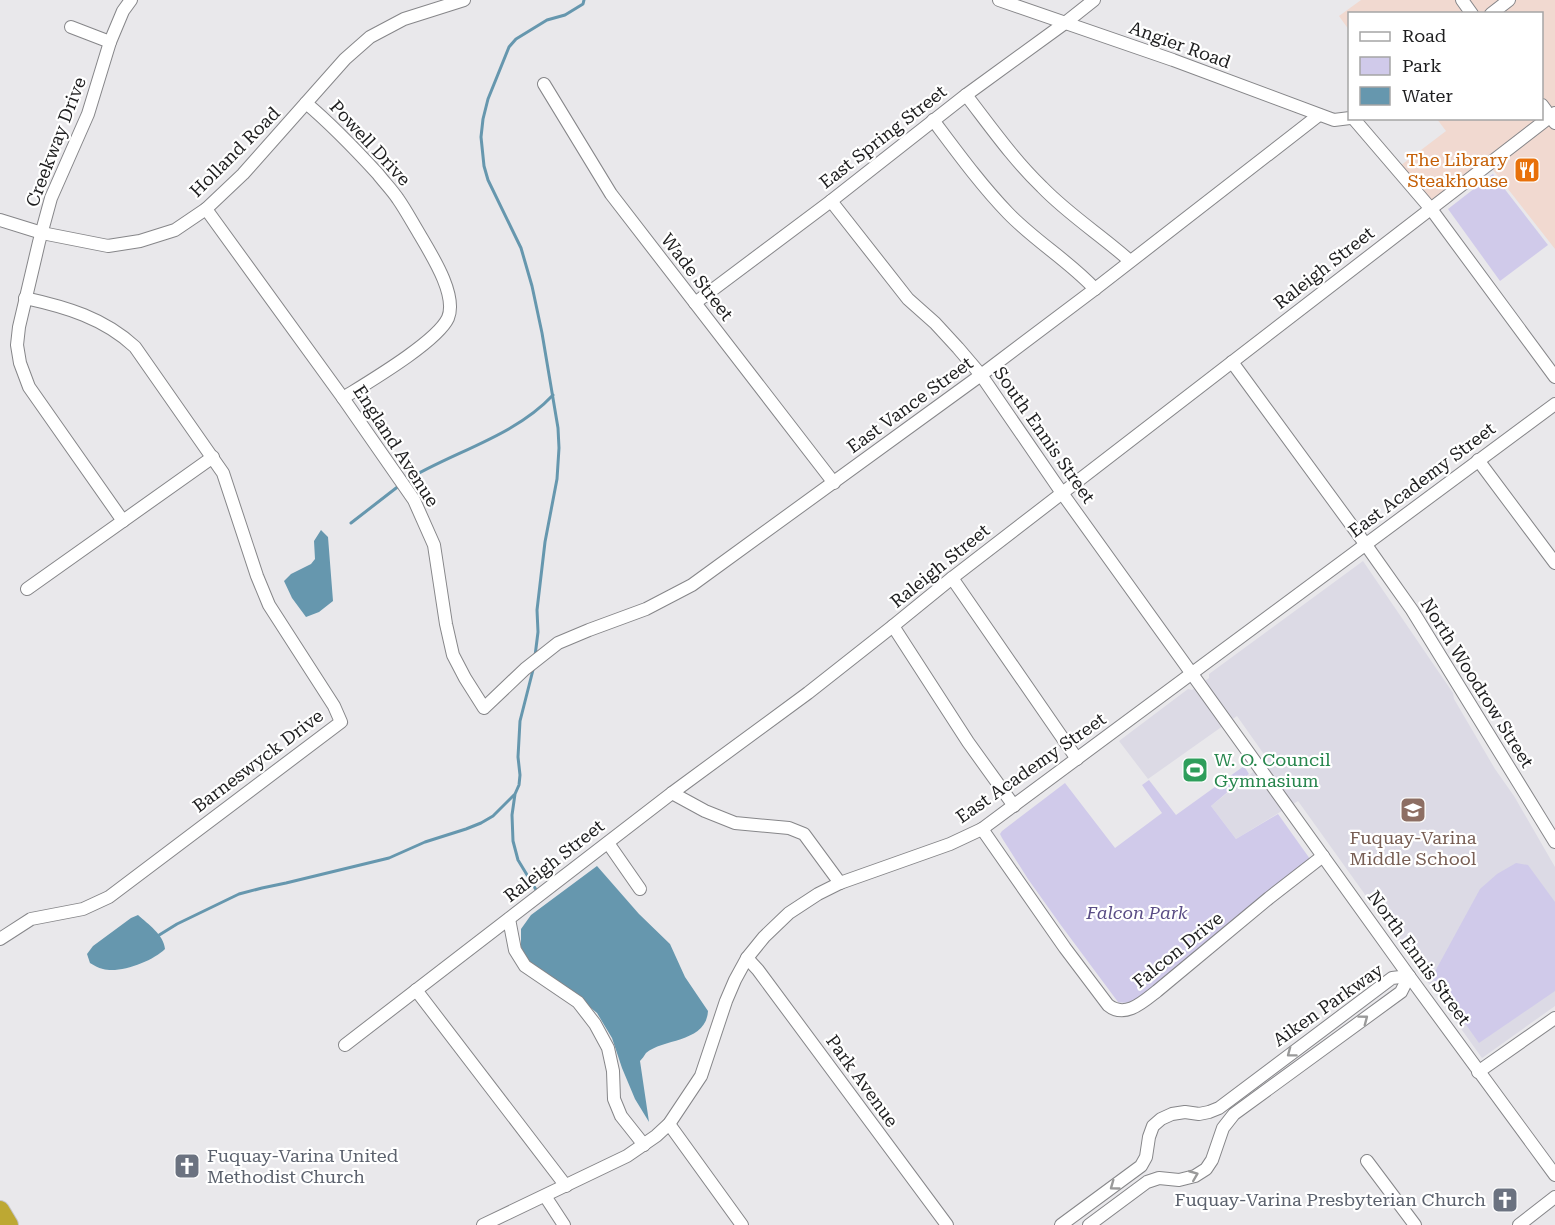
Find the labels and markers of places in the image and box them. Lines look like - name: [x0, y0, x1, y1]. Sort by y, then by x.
- place label: The Library Steakhouse: [1406, 149, 1508, 191]
- restaurant icon: The Library Steakhouse: [1512, 155, 1542, 185]
- place label: W. O. Council Gymnasium: [1214, 749, 1331, 791]
- sports icon: W. O. Council Gymnasium: [1180, 755, 1210, 785]
- school or university icon: Fuquay-Varina Middle School: [1398, 795, 1428, 825]
- place label: Fuquay-Varina Middle School: [1349, 827, 1477, 869]
- place label: Fuquay-Varina United Methodist Church: [207, 1145, 399, 1187]
- church icon: Fuquay-Varina United Methodist Church: [172, 1151, 202, 1181]
- church icon: Fuquay-Varina Presbyterian Church: [1490, 1185, 1520, 1215]
- place label: Fuquay-Varina Presbyterian Church: [1175, 1189, 1486, 1210]

